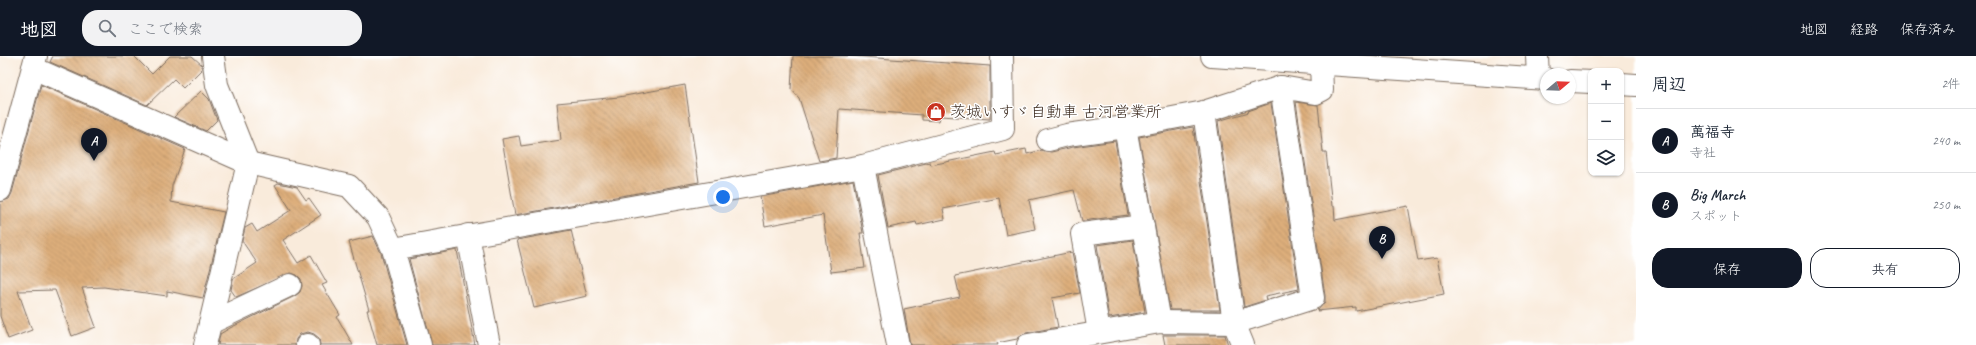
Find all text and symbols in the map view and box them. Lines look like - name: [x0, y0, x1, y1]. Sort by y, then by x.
- search box: [82, 10, 362, 46]
- icon: search: [96, 17, 118, 39]
- text: 地図: [20, 18, 58, 42]
- text: ここで検索: [128, 20, 203, 39]
- text: 地図: [1800, 21, 1828, 38]
- text: 経路: [1850, 21, 1878, 38]
- text: 保存済み: [1900, 21, 1956, 38]
- north arrow: [1540, 68, 1576, 104]
- map controls: [1588, 68, 1624, 176]
- button: +: [1588, 68, 1624, 104]
- text: 周辺: [1652, 74, 1686, 95]
- text: 2件: [1941, 76, 1960, 92]
- shop icon: 茨城いすゞ自動車 古河営業所: [925, 101, 947, 123]
- place label: 茨城いすゞ自動車 古河営業所: [950, 102, 1162, 122]
- button: −: [1588, 104, 1624, 140]
- text: 萬福寺: [1690, 123, 1735, 142]
- pin: A: [81, 128, 107, 161]
- text: A: [1662, 133, 1668, 149]
- text: 240 m: [1932, 133, 1960, 149]
- button: layers: [1588, 140, 1624, 176]
- text: 寺社: [1690, 145, 1716, 161]
- text: Big March: [1690, 186, 1745, 205]
- your location: [713, 187, 733, 207]
- text: B: [1662, 197, 1668, 213]
- text: 250 m: [1932, 197, 1960, 213]
- text: スポット: [1690, 208, 1742, 224]
- pin: B: [1369, 226, 1395, 259]
- button: 保存: [1652, 248, 1802, 288]
- button: 共有: [1810, 248, 1960, 288]

